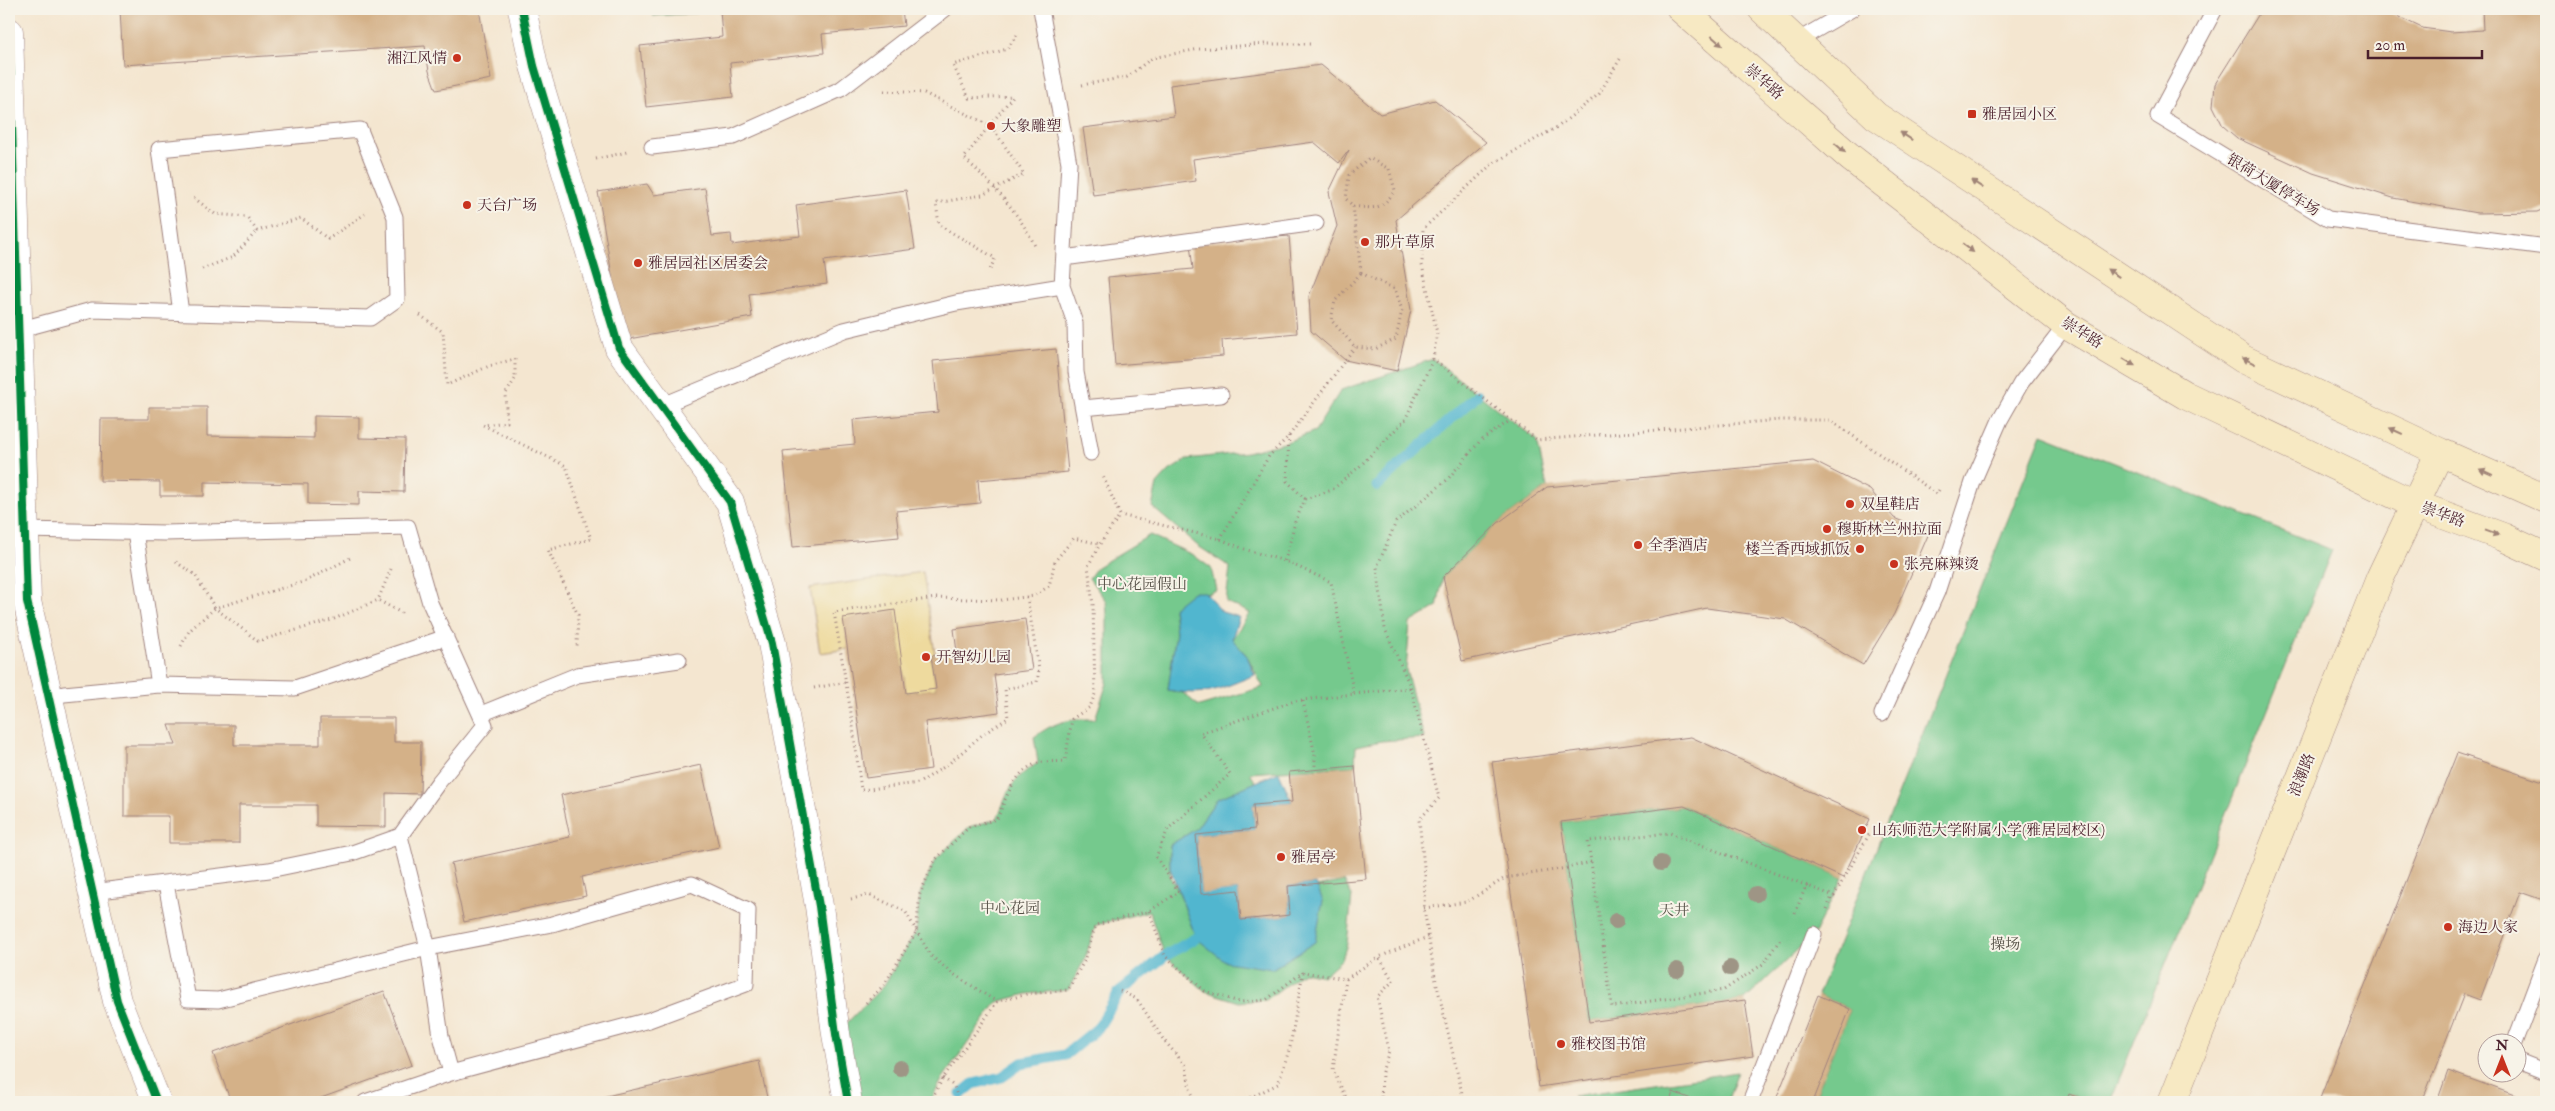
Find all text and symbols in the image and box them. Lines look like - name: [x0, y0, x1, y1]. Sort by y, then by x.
- scale bar: [2368, 28, 2481, 60]
- one-way arrow: [1710, 36, 1723, 47]
- text: 20 m: [2375, 36, 2405, 55]
- place label: 湘江风情: [387, 49, 447, 68]
- marker: 湘江风情: [451, 52, 463, 64]
- street label: 崇华路: [1741, 60, 1787, 104]
- place label: 雅居园小区: [1982, 105, 2057, 124]
- marker: 雅居园小区: [1966, 108, 1978, 120]
- place label: 大象雕塑: [1001, 117, 1061, 136]
- marker: 大象雕塑: [985, 120, 997, 132]
- one-way arrow: [1900, 132, 1913, 141]
- one-way arrow: [1833, 142, 1845, 154]
- street label: 银荷大厦停车场: [2223, 150, 2323, 220]
- one-way arrow: [1970, 179, 1984, 188]
- place label: 天台广场: [477, 196, 537, 215]
- marker: 天台广场: [461, 199, 473, 211]
- place label: 那片草原: [1375, 233, 1435, 252]
- marker: 那片草原: [1359, 236, 1371, 248]
- one-way arrow: [1961, 243, 1974, 254]
- place label: 雅居园社区居委会: [648, 254, 768, 273]
- marker: 雅居园社区居委会: [632, 257, 644, 269]
- one-way arrow: [2106, 268, 2120, 278]
- street label: 崇华路: [2058, 313, 2106, 353]
- one-way arrow: [2122, 357, 2135, 366]
- one-way arrow: [2242, 357, 2256, 365]
- one-way arrow: [2389, 427, 2403, 435]
- one-way arrow: [2479, 468, 2493, 476]
- place label: 双星鞋店: [1860, 495, 1920, 514]
- marker: 双星鞋店: [1844, 498, 1856, 510]
- street label: 崇华路: [2419, 498, 2467, 532]
- place label: 穆斯林兰州拉面: [1837, 520, 1942, 539]
- marker: 穆斯林兰州拉面: [1821, 523, 1833, 535]
- one-way arrow: [2485, 530, 2500, 537]
- place label: 全季酒店: [1648, 536, 1708, 555]
- marker: 全季酒店: [1632, 539, 1644, 551]
- place label: 楼兰香西域抓饭: [1745, 540, 1850, 559]
- marker: 楼兰香西域抓饭: [1854, 543, 1866, 555]
- place label: 张亮麻辣烫: [1904, 555, 1979, 574]
- marker: 张亮麻辣烫: [1888, 558, 1900, 570]
- park label: 中心花园假山: [1097, 575, 1187, 594]
- place label: 开智幼儿园: [936, 648, 1011, 667]
- marker: 开智幼儿园: [920, 651, 932, 663]
- street label: 浪潮路: [2285, 751, 2319, 799]
- place label: 山东师范大学附属小学(雅居园校区): [1872, 821, 2105, 840]
- marker: 山东师范大学附属小学(雅居园校区): [1856, 824, 1868, 836]
- place label: 雅居亭: [1291, 848, 1336, 867]
- marker: 雅居亭: [1275, 851, 1287, 863]
- park label: 中心花园: [980, 899, 1040, 918]
- park label: 天井: [1659, 901, 1689, 920]
- place label: 海边人家: [2458, 918, 2518, 937]
- marker: 海边人家: [2442, 921, 2454, 933]
- park label: 操场: [1990, 935, 2020, 954]
- north arrow: [2478, 1034, 2528, 1084]
- place label: 雅校图书馆: [1571, 1035, 1646, 1054]
- text: N: [2495, 1037, 2509, 1054]
- marker: 雅校图书馆: [1555, 1038, 1567, 1050]

